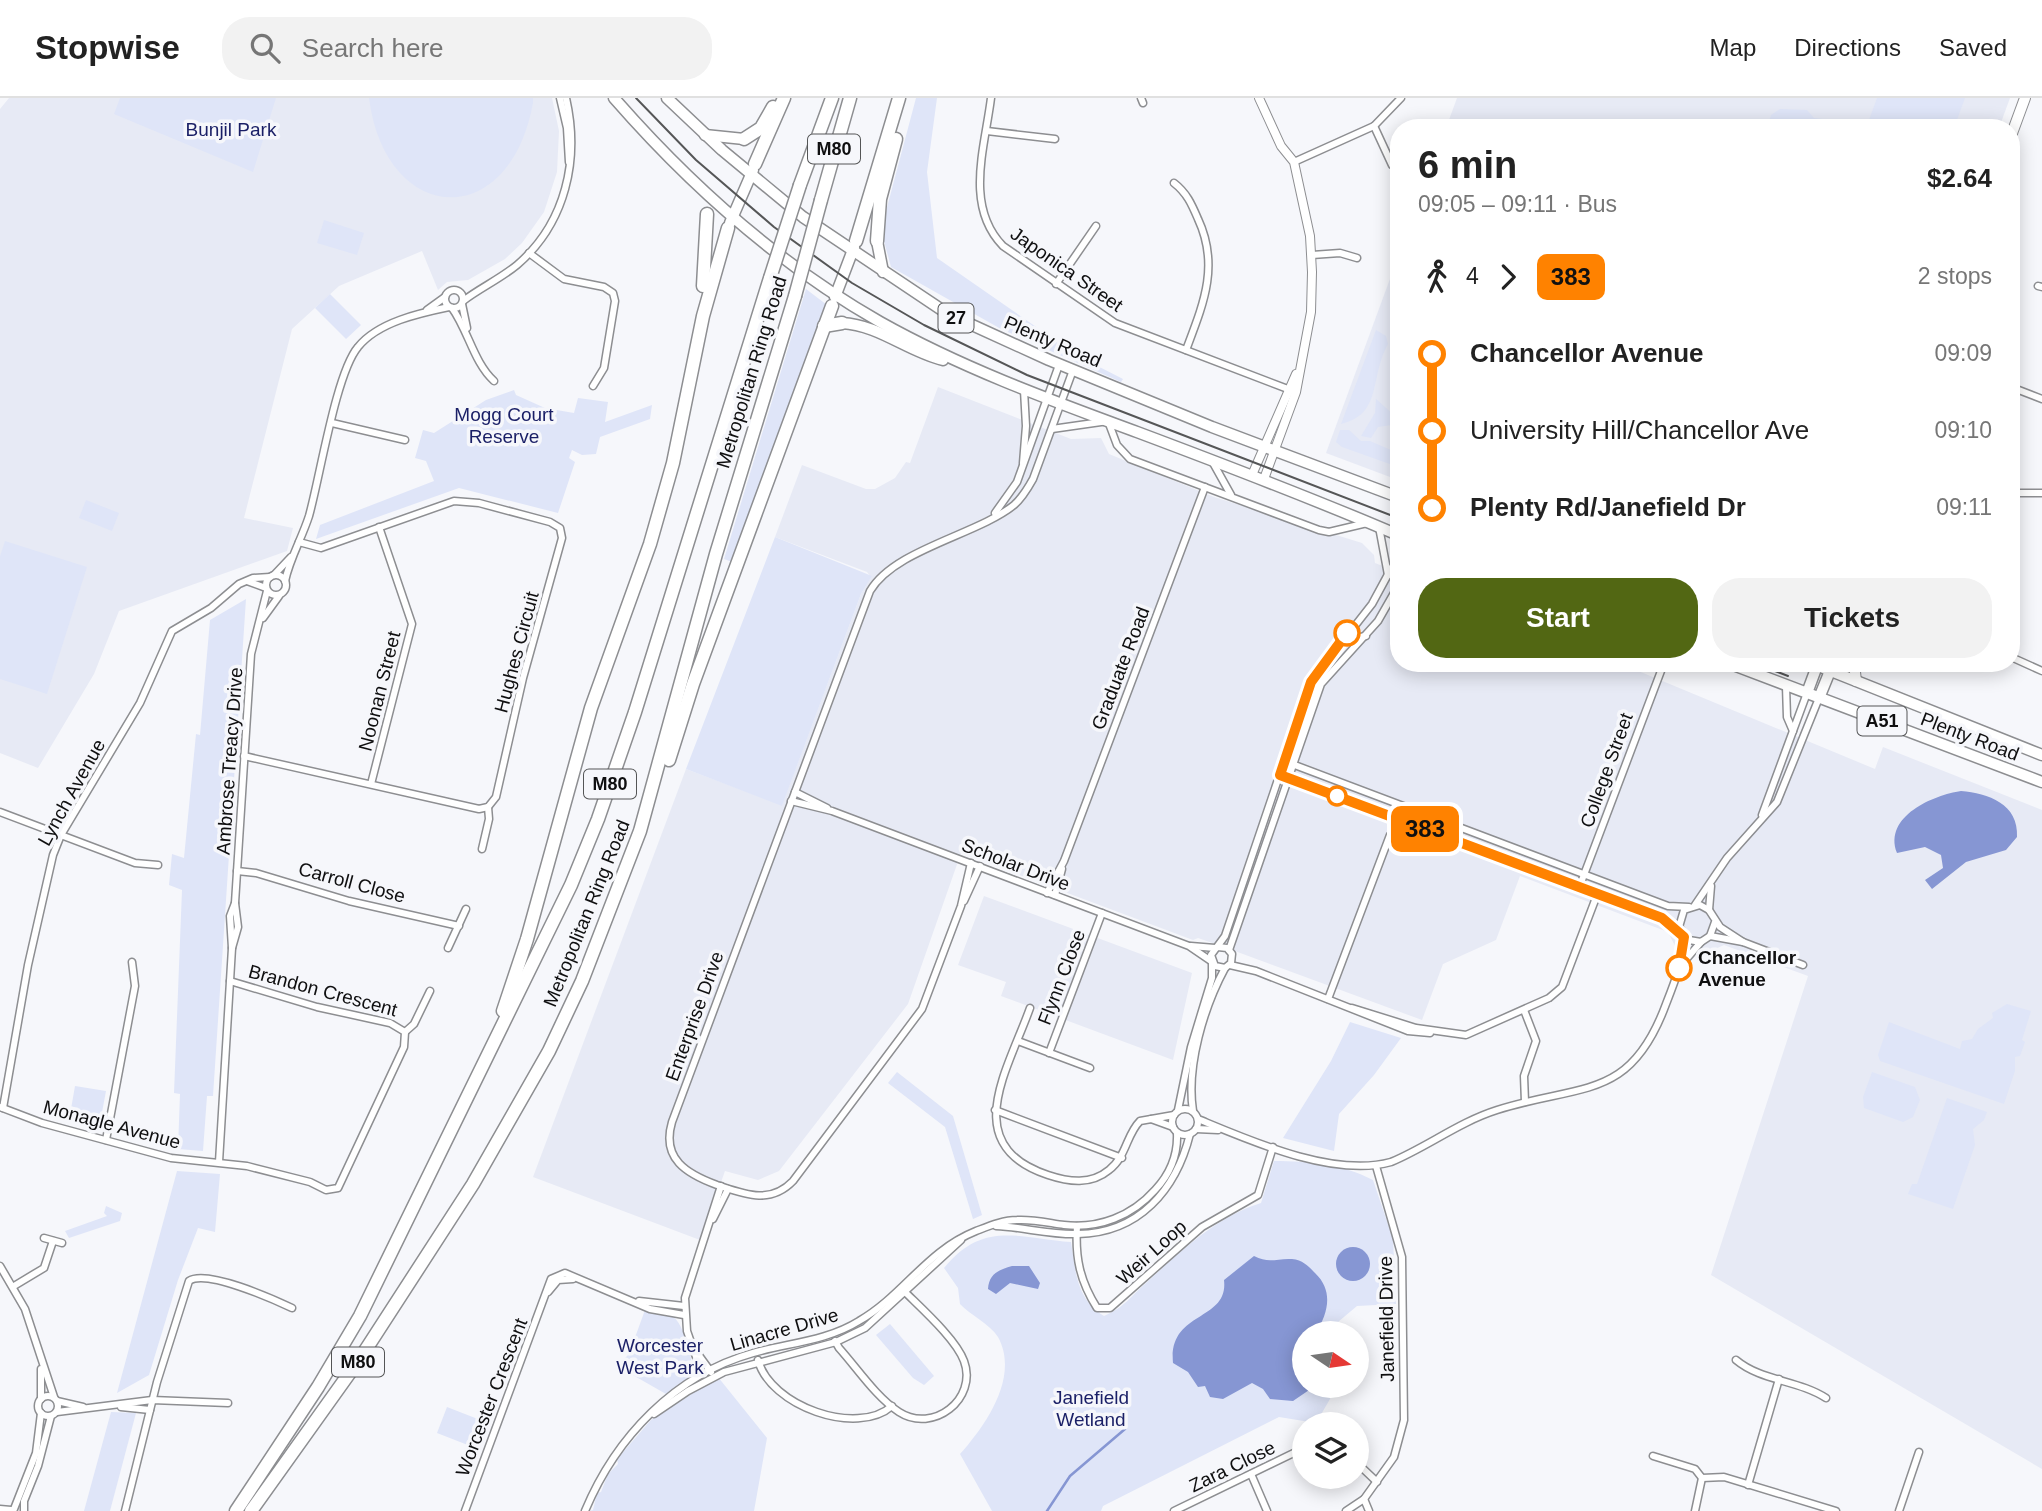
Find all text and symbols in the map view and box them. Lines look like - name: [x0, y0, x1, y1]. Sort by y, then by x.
- search box: [222, 17, 712, 80]
- text: Stopwise: [35, 29, 180, 66]
- icon: search: [246, 29, 284, 67]
- text: Search here: [302, 33, 444, 63]
- text: Map: [1710, 34, 1756, 61]
- text: Directions: [1794, 34, 1901, 61]
- text: Saved: [1939, 34, 2007, 61]
- park label: Bunjil Park: [186, 119, 277, 140]
- road number: M80: [808, 134, 860, 164]
- text: 6 min: [1418, 144, 1517, 186]
- text: $2.64: [1927, 163, 1992, 193]
- text: 09:05 – 09:11 · Bus: [1418, 191, 1617, 217]
- street label: Japonica Street: [1007, 223, 1127, 316]
- icon: walk: [1418, 258, 1456, 296]
- icon: forward: [1489, 258, 1527, 296]
- text: 4: [1466, 263, 1479, 289]
- text: 383: [1551, 263, 1591, 290]
- text: 2 stops: [1918, 263, 1992, 289]
- street label: Metropolitan Ring Road: [712, 274, 791, 471]
- road number: 27: [939, 303, 974, 332]
- street label: Plenty Road: [1001, 312, 1105, 371]
- text: Chancellor Avenue: [1470, 338, 1704, 368]
- text: 09:09: [1934, 340, 1992, 366]
- park label: Mogg Court Reserve: [454, 404, 554, 447]
- text: University Hill/Chancellor Ave: [1470, 415, 1809, 445]
- text: 09:10: [1934, 417, 1992, 443]
- text: Plenty Rd/Janefield Dr: [1470, 492, 1746, 522]
- text: 09:11: [1936, 494, 1992, 520]
- button: Start: [1418, 578, 1698, 658]
- button: Tickets: [1712, 578, 1992, 658]
- street label: Hughes Circuit: [490, 589, 543, 715]
- street label: Graduate Road: [1087, 604, 1154, 733]
- unlabelled marker: [1334, 620, 1360, 646]
- street label: Noonan Street: [354, 628, 405, 753]
- street label: Ambrose Treacy Drive: [212, 667, 247, 856]
- road number: A51: [1857, 706, 1906, 736]
- street label: Plenty Road: [1918, 708, 2022, 765]
- street label: College Street: [1576, 709, 1637, 830]
- street label: Lynch Avenue: [34, 735, 109, 849]
- road number: M80: [584, 770, 636, 798]
- unlabelled marker: [1327, 786, 1347, 806]
- line badge: 383: [1385, 806, 1465, 852]
- text: 383: [1405, 815, 1445, 842]
- street label: Metropolitan Ring Road: [539, 817, 634, 1010]
- street label: Scholar Drive: [959, 834, 1073, 895]
- street label: Carroll Close: [296, 858, 408, 907]
- street label: Flynn Close: [1034, 927, 1089, 1028]
- place label: Chancellor Avenue: [1698, 947, 1797, 990]
- street label: Enterprise Drive: [661, 949, 728, 1084]
- marker: Chancellor Avenue: [1666, 955, 1692, 981]
- street label: Brandon Crescent: [246, 961, 400, 1021]
- street label: Monagle Avenue: [41, 1096, 183, 1153]
- street label: Weir Loop: [1112, 1216, 1190, 1289]
- street label: Janefield Drive: [1375, 1256, 1398, 1382]
- street label: Linacre Drive: [727, 1304, 841, 1355]
- street label: Worcester Crescent: [452, 1315, 532, 1479]
- north arrow: [1292, 1321, 1368, 1398]
- map controls: [1292, 1321, 1369, 1489]
- park label: Worcester West Park: [616, 1335, 704, 1378]
- road number: M80: [332, 1348, 384, 1377]
- park label: Janefield Wetland: [1053, 1387, 1129, 1430]
- button: layers: [1292, 1412, 1369, 1489]
- street label: Zara Close: [1186, 1437, 1279, 1496]

